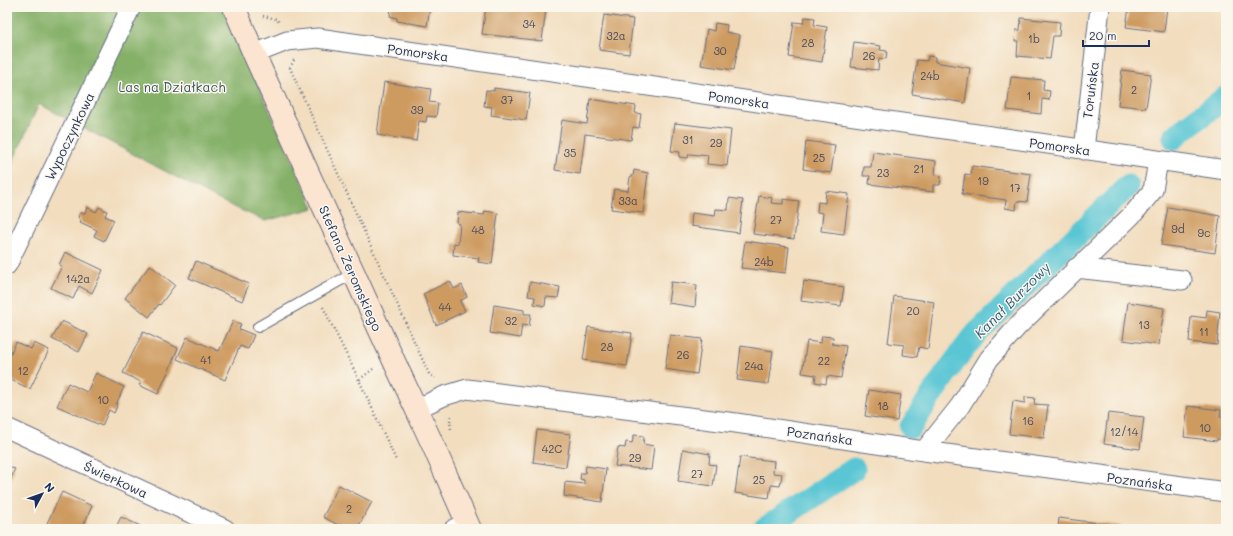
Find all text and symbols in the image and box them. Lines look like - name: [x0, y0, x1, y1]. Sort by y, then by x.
- house number: 34: [523, 16, 536, 31]
- scale bar: [1083, 22, 1149, 48]
- text: 20 m: [1089, 27, 1117, 43]
- house number: 32a: [606, 28, 626, 43]
- house number: 1b: [1028, 31, 1040, 46]
- house number: 28: [802, 35, 815, 50]
- street label: Pomorska: [386, 39, 450, 65]
- house number: 30: [713, 43, 727, 58]
- house number: 26: [863, 48, 875, 63]
- street label: Toruńska: [1078, 61, 1102, 119]
- house number: 24b: [920, 68, 940, 83]
- park label: Las na Działkach: [118, 78, 226, 95]
- house number: 2: [1131, 82, 1137, 97]
- street label: Pomorska: [707, 86, 771, 112]
- house number: 1: [1027, 88, 1031, 103]
- street label: Wypoczynkowa: [40, 89, 98, 183]
- house number: 37: [501, 92, 513, 107]
- house number: 39: [411, 102, 424, 117]
- house number: 31: [682, 132, 694, 147]
- street label: Pomorska: [1028, 133, 1092, 159]
- house number: 29: [710, 135, 723, 150]
- house number: 35: [564, 145, 576, 160]
- house number: 25: [813, 150, 825, 165]
- house number: 21: [913, 161, 925, 176]
- house number: 23: [877, 165, 890, 180]
- house number: 19: [977, 173, 989, 188]
- house number: 17: [1009, 180, 1021, 195]
- house number: 33a: [618, 193, 638, 208]
- street label: Stefana Żeromskiego: [316, 203, 386, 334]
- house number: 27: [770, 212, 782, 227]
- house number: 9d: [1171, 221, 1185, 236]
- house number: 48: [471, 222, 485, 237]
- house number: 9c: [1198, 225, 1210, 240]
- house number: 24b: [754, 254, 774, 269]
- water label: Kanał Burzowy: [970, 257, 1055, 342]
- house number: 142a: [66, 271, 90, 286]
- house number: 44: [439, 299, 452, 314]
- house number: 20: [907, 303, 920, 318]
- house number: 32: [505, 313, 517, 328]
- house number: 13: [1138, 317, 1150, 332]
- house number: 11: [1199, 324, 1209, 339]
- house number: 28: [601, 339, 614, 354]
- house number: 26: [677, 347, 689, 362]
- house number: 41: [200, 352, 212, 367]
- house number: 22: [818, 353, 830, 368]
- house number: 24a: [744, 358, 764, 373]
- house number: 12: [17, 363, 29, 378]
- house number: 10: [97, 392, 109, 407]
- house number: 18: [877, 398, 889, 413]
- house number: 16: [1022, 413, 1034, 428]
- house number: 10: [1199, 420, 1211, 435]
- street label: Poznańska: [786, 422, 854, 448]
- house number: 12/14: [1110, 424, 1139, 439]
- house number: 42C: [542, 441, 562, 456]
- house number: 29: [629, 450, 642, 465]
- street label: Świerkowa: [81, 457, 151, 501]
- house number: 27: [691, 466, 703, 481]
- street label: Poznańska: [1106, 468, 1174, 494]
- house number: 25: [753, 472, 765, 487]
- north arrow: [22, 474, 62, 514]
- text: N: [42, 479, 58, 495]
- house number: 2: [346, 501, 352, 516]

